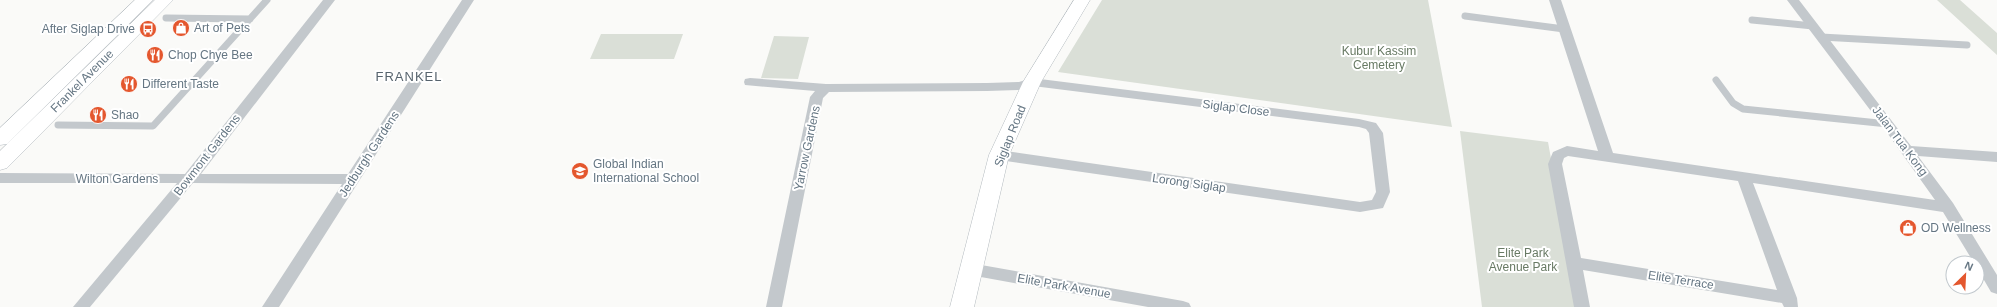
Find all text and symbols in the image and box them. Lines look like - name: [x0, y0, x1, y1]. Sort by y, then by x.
- shop icon: Art of Pets: [171, 18, 191, 38]
- bus stop icon: After Siglap Drive: [138, 19, 158, 39]
- place label: Art of Pets: [194, 21, 250, 35]
- place label: After Siglap Drive: [42, 22, 135, 36]
- park label: Kubur Kassim Cemetery: [1342, 44, 1416, 72]
- restaurant icon: Chop Chye Bee: [145, 45, 165, 65]
- street label: Frankel Avenue: [48, 46, 117, 115]
- place label: Chop Chye Bee: [168, 48, 253, 62]
- district label: FRANKEL: [376, 69, 442, 84]
- restaurant icon: Different Taste: [119, 74, 139, 94]
- place label: Different Taste: [142, 77, 219, 91]
- street label: Siglap Close: [1202, 97, 1271, 119]
- street label: Siglap Road: [991, 103, 1029, 169]
- street label: Jalan Tua Kong: [1869, 103, 1931, 179]
- street label: Yarrow Gardens: [791, 104, 823, 192]
- restaurant icon: Shao: [88, 105, 108, 125]
- place label: Shao: [111, 108, 139, 122]
- street label: Jedburgh Gardens: [336, 109, 402, 199]
- street label: Bowmont Gardens: [171, 112, 243, 198]
- place label: Global Indian International School: [593, 157, 699, 185]
- school or university icon: Global Indian International School: [570, 161, 590, 181]
- street label: Lorong Siglap: [1151, 171, 1227, 195]
- street label: Wilton Gardens: [76, 172, 158, 186]
- shop icon: OD Wellness: [1898, 218, 1918, 238]
- place label: OD Wellness: [1921, 221, 1991, 235]
- park label: Elite Park Avenue Park: [1489, 246, 1558, 274]
- north arrow: [1945, 255, 1985, 295]
- text: N: [1963, 259, 1975, 273]
- street label: Elite Terrace: [1647, 268, 1715, 292]
- street label: Elite Park Avenue: [1016, 271, 1112, 301]

